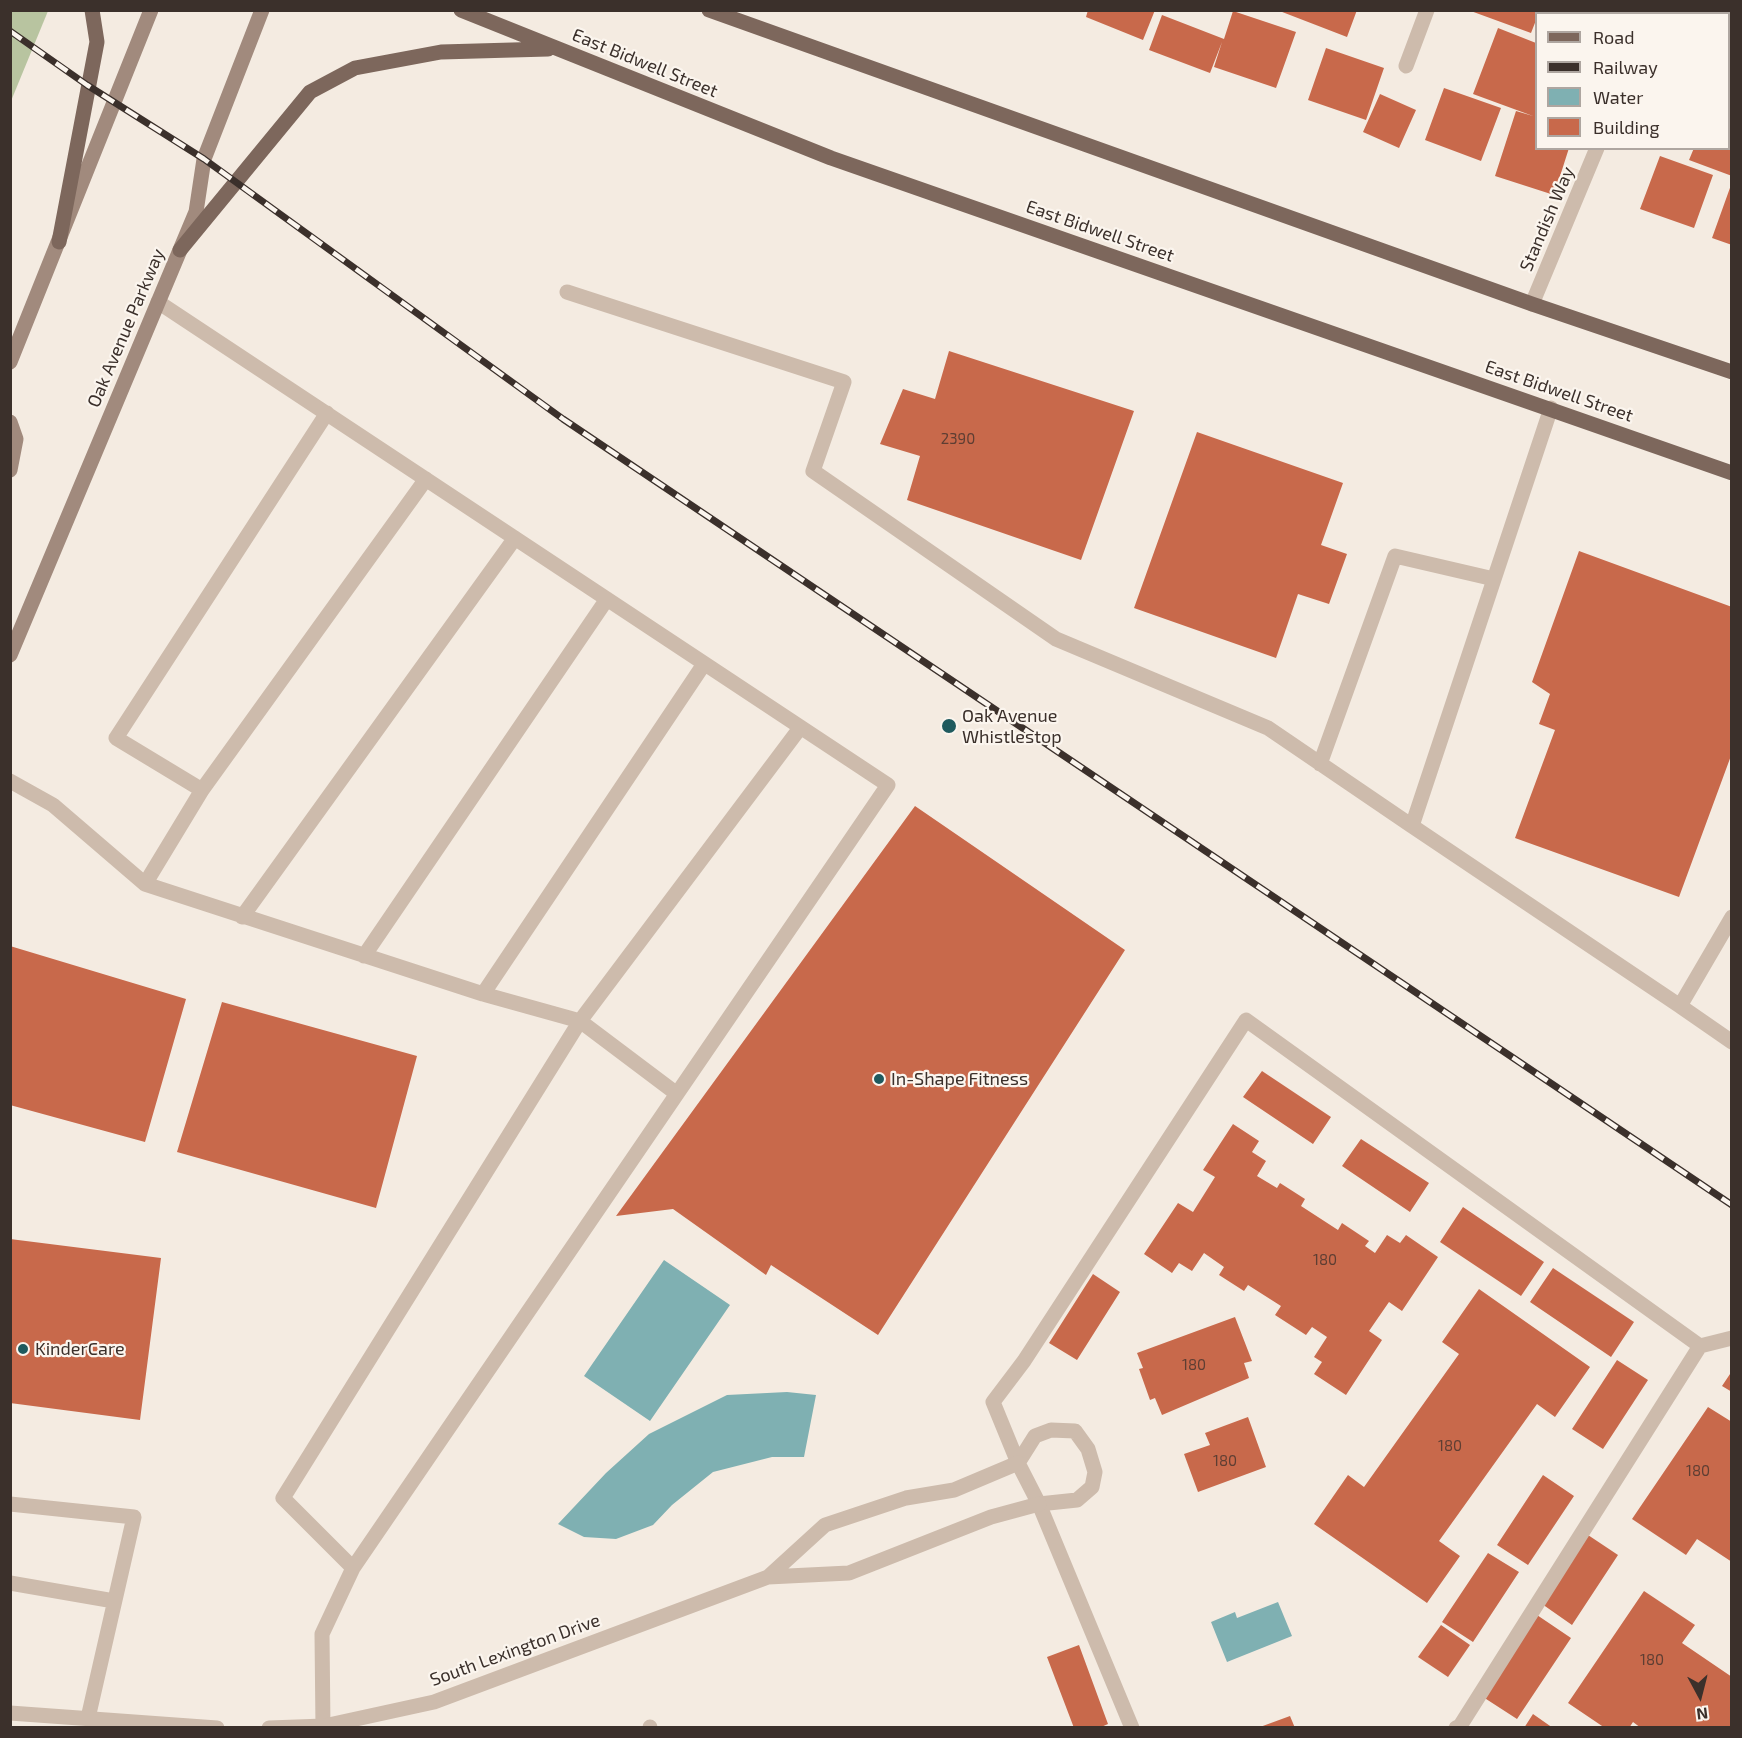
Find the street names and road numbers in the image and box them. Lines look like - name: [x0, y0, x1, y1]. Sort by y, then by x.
- street label: East Bidwell Street: [569, 24, 721, 102]
- street label: Standish Way: [1515, 163, 1579, 275]
- street label: East Bidwell Street: [1023, 196, 1177, 266]
- street label: Oak Avenue Parkway: [83, 245, 169, 411]
- street label: East Bidwell Street: [1482, 356, 1636, 426]
- street label: South Lexington Drive: [427, 1609, 603, 1691]

